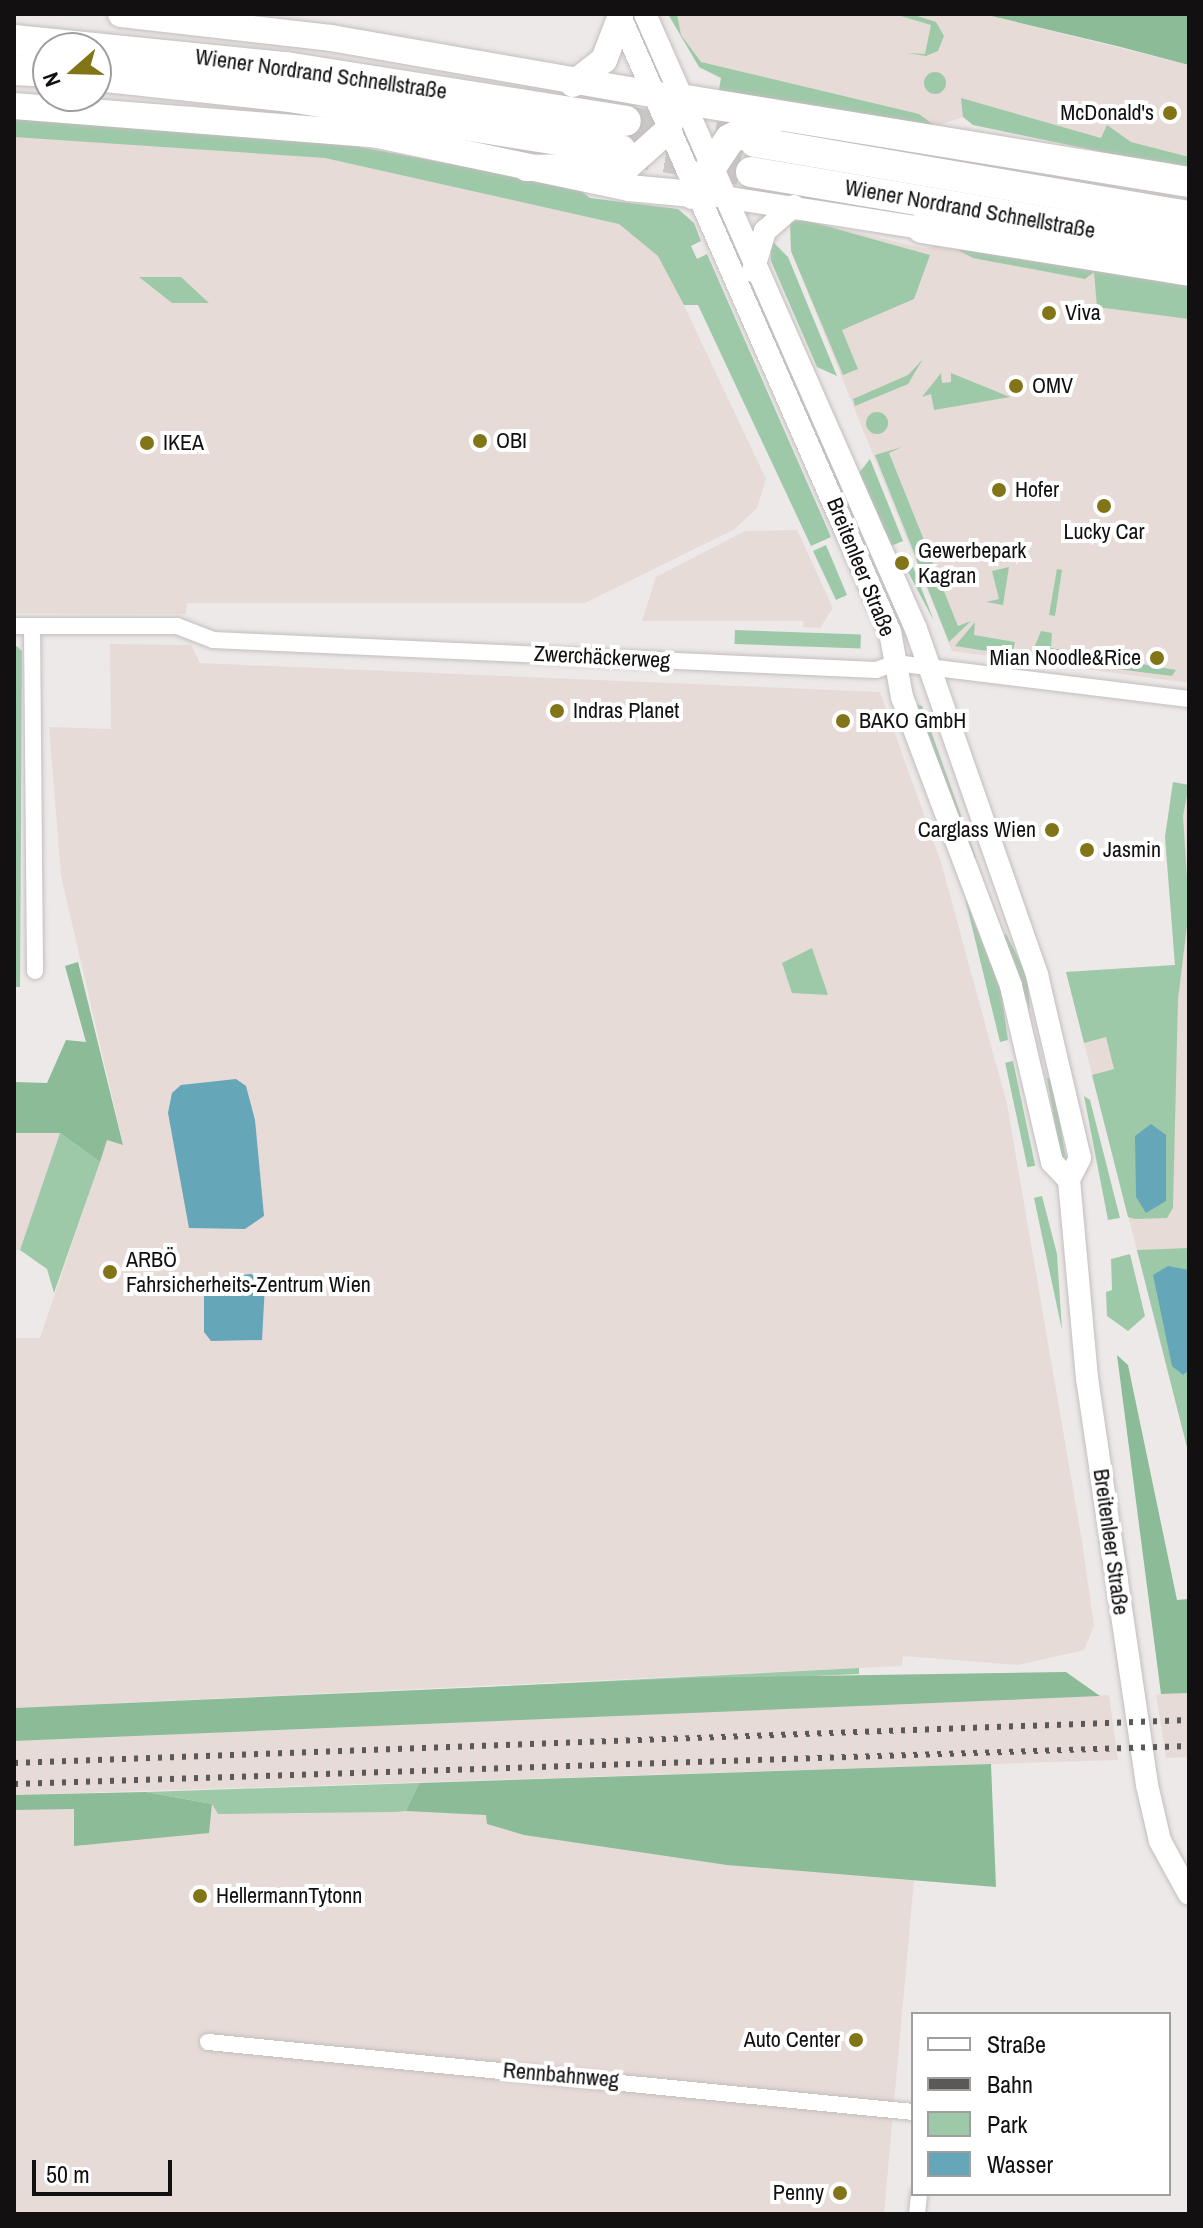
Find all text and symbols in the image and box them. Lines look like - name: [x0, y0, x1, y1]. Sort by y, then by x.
- north arrow: [32, 32, 112, 112]
- street label: Wiener Nordrand Schnellstraße: [194, 43, 448, 105]
- text: N: [35, 68, 68, 91]
- place label: McDonald's: [1060, 100, 1154, 126]
- marker: McDonald's: [1161, 104, 1179, 122]
- street label: Wiener Nordrand Schnellstraße: [843, 174, 1097, 244]
- place label: Viva: [1065, 300, 1101, 326]
- marker: Viva: [1040, 304, 1058, 322]
- place label: OMV: [1032, 373, 1073, 399]
- marker: OMV: [1007, 377, 1025, 395]
- place label: OBI: [496, 428, 527, 454]
- place label: IKEA: [163, 430, 204, 456]
- marker: OBI: [471, 432, 489, 450]
- marker: IKEA: [138, 434, 156, 452]
- place label: Hofer: [1015, 477, 1059, 503]
- marker: Hofer: [990, 481, 1008, 499]
- street label: Breitenleer Straße: [821, 494, 901, 640]
- marker: Lucky Car: [1095, 497, 1113, 515]
- place label: Lucky Car: [1063, 519, 1145, 545]
- place label: Gewerbepark Kagran: [918, 537, 1026, 588]
- marker: Gewerbepark Kagran: [893, 554, 911, 572]
- street label: Zwerchäckerweg: [533, 640, 671, 674]
- place label: Mian Noodle&Rice: [990, 645, 1141, 671]
- marker: Mian Noodle&Rice: [1148, 649, 1166, 667]
- place label: Indras Planet: [573, 698, 679, 724]
- marker: Indras Planet: [548, 702, 566, 720]
- place label: BAKO GmbH: [859, 708, 966, 734]
- marker: BAKO GmbH: [834, 712, 852, 730]
- place label: Carglass Wien: [918, 817, 1036, 843]
- marker: Carglass Wien: [1043, 821, 1061, 839]
- place label: Jasmin: [1103, 837, 1161, 863]
- marker: Jasmin: [1078, 841, 1096, 859]
- place label: ARBÖ Fahrsicherheits-Zentrum Wien: [126, 1246, 371, 1298]
- marker: ARBÖ Fahrsicherheits-Zentrum Wien: [101, 1263, 119, 1281]
- street label: Breitenleer Straße: [1088, 1467, 1134, 1617]
- place label: HellermannTytonn: [216, 1883, 362, 1909]
- marker: HellermannTytonn: [191, 1887, 209, 1905]
- legend: [911, 2012, 1171, 2196]
- place label: Auto Center: [744, 2027, 840, 2053]
- text: Straße: [987, 2028, 1046, 2060]
- marker: Auto Center: [847, 2031, 865, 2049]
- street label: Rennbahnweg: [502, 2057, 620, 2093]
- text: Bahn: [987, 2068, 1033, 2100]
- text: Park: [987, 2108, 1027, 2140]
- scale bar: [36, 2144, 176, 2194]
- text: Wasser: [987, 2148, 1053, 2180]
- text: 50 m: [46, 2158, 90, 2190]
- place label: Penny: [773, 2180, 824, 2206]
- marker: Penny: [831, 2184, 849, 2202]

